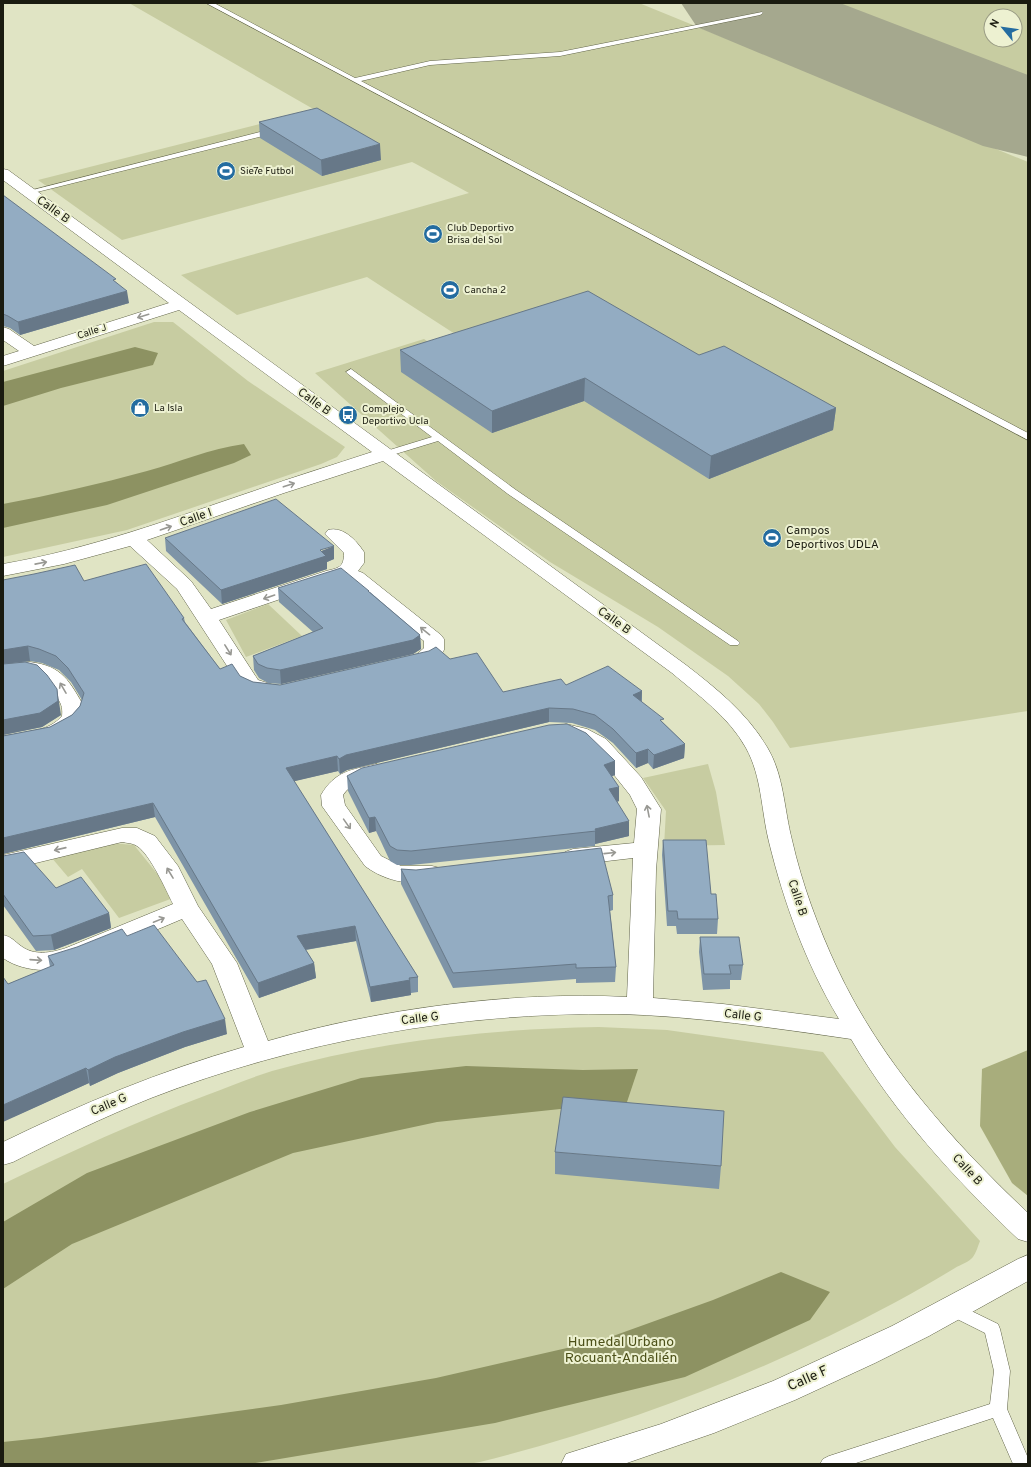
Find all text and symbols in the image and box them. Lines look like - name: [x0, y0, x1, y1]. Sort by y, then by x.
- north arrow: [983, 8, 1023, 48]
- text: N: [987, 17, 1003, 30]
- sports icon: Sie7e Futbol: [215, 160, 237, 182]
- place label: Sie7e Futbol: [240, 165, 294, 178]
- street label: Calle B: [33, 193, 73, 228]
- place label: Club Deportivo Brisa del Sol: [447, 222, 514, 247]
- sports icon: Club Deportivo Brisa del Sol: [422, 223, 444, 245]
- sports icon: Cancha 2: [439, 279, 461, 301]
- place label: Cancha 2: [464, 284, 506, 297]
- one-way arrow: [137, 313, 150, 320]
- street label: Calle J: [76, 321, 108, 343]
- street label: Calle B: [294, 385, 334, 420]
- shop icon: La Isla: [129, 397, 151, 419]
- place label: La Isla: [154, 402, 182, 415]
- place label: Complejo Deportivo Ucla: [362, 403, 428, 428]
- bus stop icon: Complejo Deportivo Ucla: [337, 404, 359, 426]
- one-way arrow: [282, 481, 295, 488]
- street label: Calle I: [178, 505, 214, 531]
- place label: Campos Deportivos UDLA: [786, 523, 879, 553]
- one-way arrow: [160, 524, 173, 531]
- sports icon: Campos Deportivos UDLA: [761, 527, 783, 549]
- one-way arrow: [34, 559, 47, 567]
- one-way arrow: [263, 593, 275, 601]
- street label: Calle B: [594, 604, 634, 639]
- one-way arrow: [419, 627, 430, 636]
- one-way arrow: [224, 644, 232, 655]
- one-way arrow: [58, 682, 66, 694]
- one-way arrow: [644, 805, 652, 818]
- one-way arrow: [343, 818, 351, 829]
- one-way arrow: [53, 846, 66, 854]
- one-way arrow: [603, 849, 616, 857]
- one-way arrow: [166, 867, 174, 879]
- street label: Calle B: [784, 878, 810, 918]
- one-way arrow: [152, 915, 164, 923]
- one-way arrow: [29, 956, 42, 964]
- street label: Calle G: [723, 1006, 763, 1026]
- street label: Calle G: [400, 1009, 440, 1029]
- street label: Calle G: [88, 1090, 130, 1120]
- street label: Calle B: [948, 1151, 986, 1189]
- park label: Humedal Urbano Rocuant-Andalién: [565, 1334, 677, 1367]
- street label: Calle F: [785, 1363, 831, 1395]

